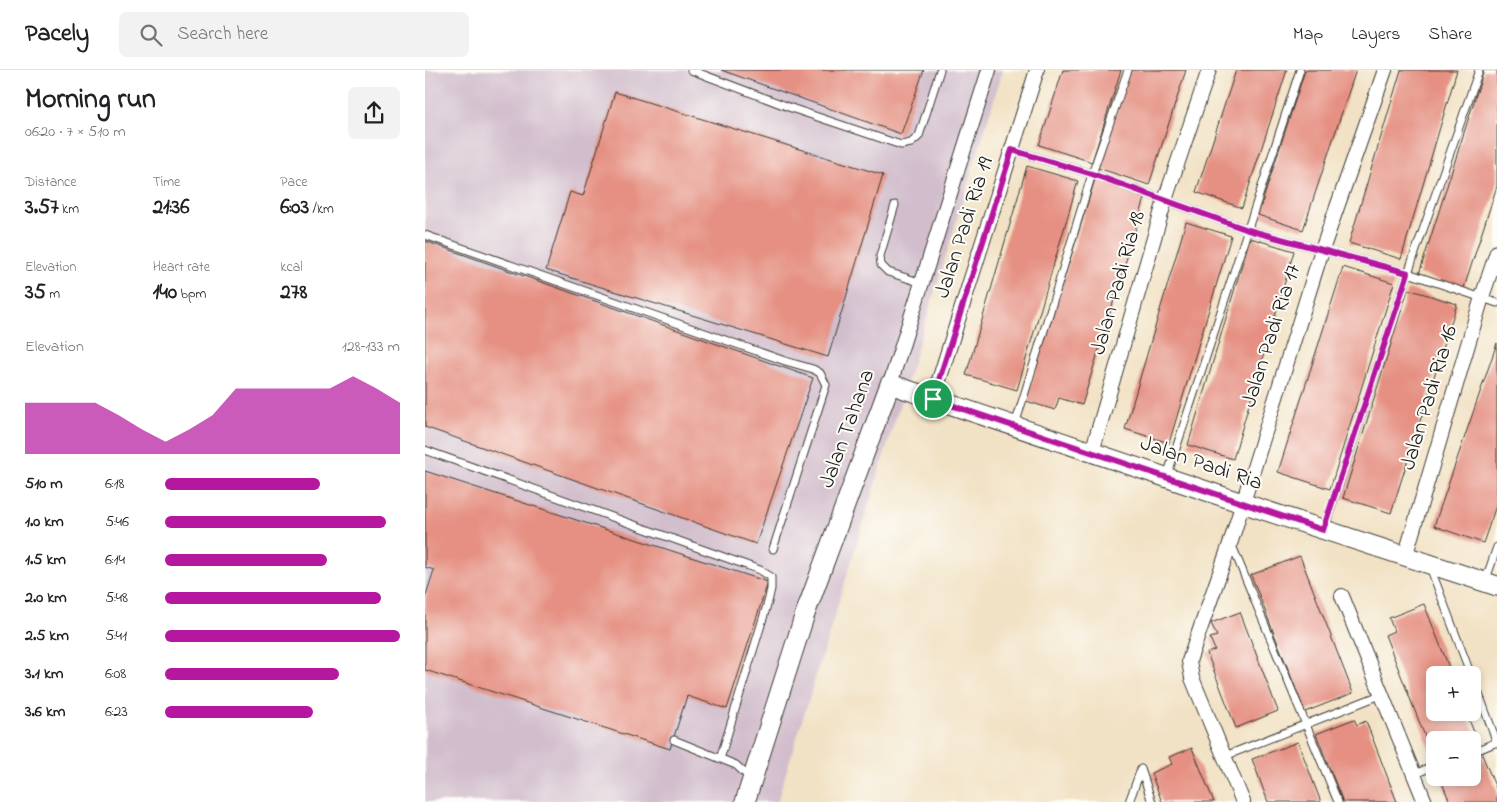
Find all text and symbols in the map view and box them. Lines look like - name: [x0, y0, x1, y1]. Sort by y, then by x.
- search box: [119, 12, 469, 57]
- text: Pacely: [25, 17, 89, 52]
- icon: search: [137, 21, 165, 49]
- text: Search here: [177, 21, 268, 48]
- text: Map: [1293, 22, 1323, 48]
- text: Layers: [1351, 22, 1401, 48]
- text: Share: [1429, 22, 1472, 48]
- text: Morning run: [25, 80, 156, 121]
- button: share: [348, 87, 400, 139]
- text: 06:20 · 7 × 510 m: [25, 120, 126, 144]
- street label: Jalan Padi Ria 19: [927, 153, 1003, 303]
- text: Distance: [25, 172, 77, 193]
- text: Time: [153, 172, 180, 193]
- text: Pace: [280, 172, 308, 193]
- text: 3.57: [25, 193, 59, 223]
- text: 21:36: [153, 193, 189, 223]
- text: 6:03: [280, 193, 309, 223]
- text: km: [59, 199, 79, 220]
- text: /km: [309, 199, 334, 220]
- street label: Jalan Padi Ria 18: [1083, 207, 1155, 359]
- text: Elevation: [25, 257, 76, 278]
- text: Heart rate: [153, 257, 210, 278]
- text: kcal: [280, 257, 303, 278]
- street label: Jalan Padi Ria 17: [1234, 260, 1310, 412]
- text: 35: [25, 278, 46, 308]
- text: 140: [153, 278, 177, 308]
- text: 278: [280, 278, 307, 308]
- text: m: [46, 284, 60, 305]
- text: bpm: [177, 284, 206, 305]
- street label: Jalan Padi Ria 16: [1393, 321, 1467, 474]
- text: Elevation: [25, 335, 84, 359]
- text: 128–133 m: [342, 335, 400, 359]
- street label: Jalan Tahana: [812, 365, 884, 493]
- pin: [912, 378, 954, 420]
- icon: arrive: [919, 385, 947, 413]
- street label: Jalan Padi Ria: [1135, 428, 1267, 500]
- text: 510 m: [25, 472, 63, 496]
- text: 6:18: [105, 472, 125, 496]
- text: 1.0 km: [25, 510, 64, 534]
- text: 5:46: [105, 510, 129, 534]
- text: 1.5 km: [25, 548, 66, 572]
- text: 6:14: [105, 548, 125, 572]
- text: 2.0 km: [25, 586, 67, 610]
- text: 5:48: [105, 586, 128, 610]
- text: 2.5 km: [25, 624, 69, 648]
- text: 5:41: [105, 624, 127, 648]
- text: 3.1 km: [25, 662, 63, 686]
- text: 6:08: [105, 662, 126, 686]
- map controls: [1426, 666, 1481, 786]
- button: +: [1426, 666, 1481, 721]
- text: 3.6 km: [25, 700, 65, 724]
- text: 6:23: [105, 700, 128, 724]
- button: −: [1426, 731, 1481, 786]

